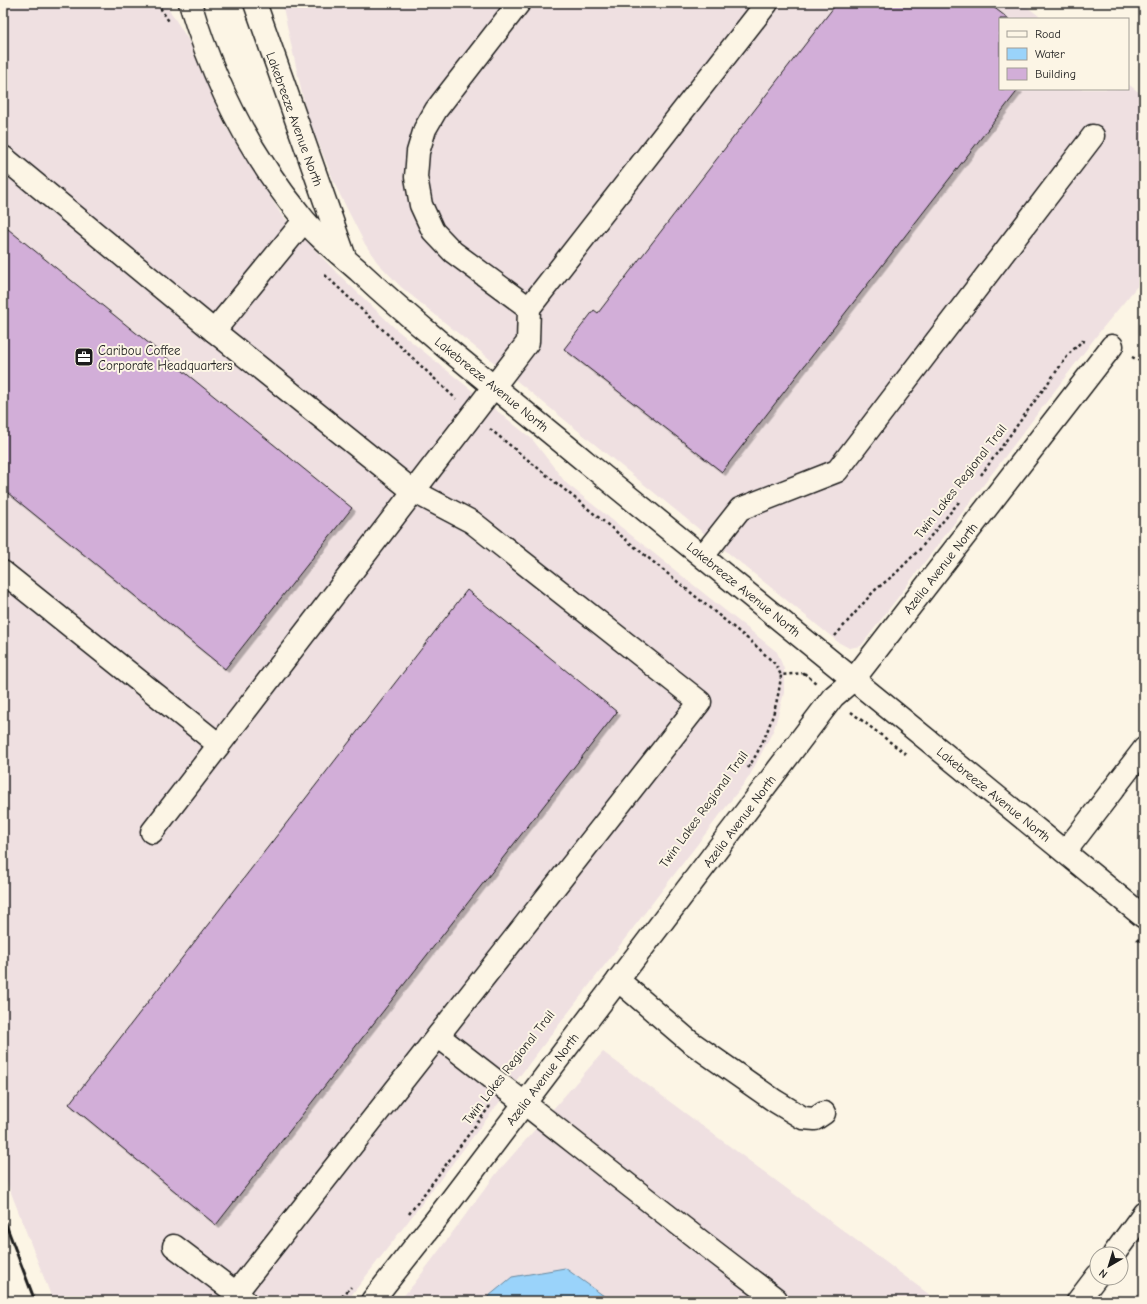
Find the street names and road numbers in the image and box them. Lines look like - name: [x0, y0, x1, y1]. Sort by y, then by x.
- street label: Lakebreeze Avenue North: [263, 50, 326, 188]
- street label: Lakebreeze Avenue North: [432, 334, 552, 435]
- street label: Twin Lakes Regional Trail: [911, 421, 1010, 541]
- street label: Azelia Avenue North: [900, 520, 981, 617]
- street label: Lakebreeze Avenue North: [684, 539, 804, 640]
- street label: Lakebreeze Avenue North: [934, 744, 1054, 845]
- street label: Twin Lakes Regional Trail: [656, 748, 751, 871]
- street label: Azelia Avenue North: [700, 772, 779, 870]
- street label: Twin Lakes Regional Trail: [459, 1007, 558, 1127]
- street label: Azelia Avenue North: [503, 1030, 582, 1128]

